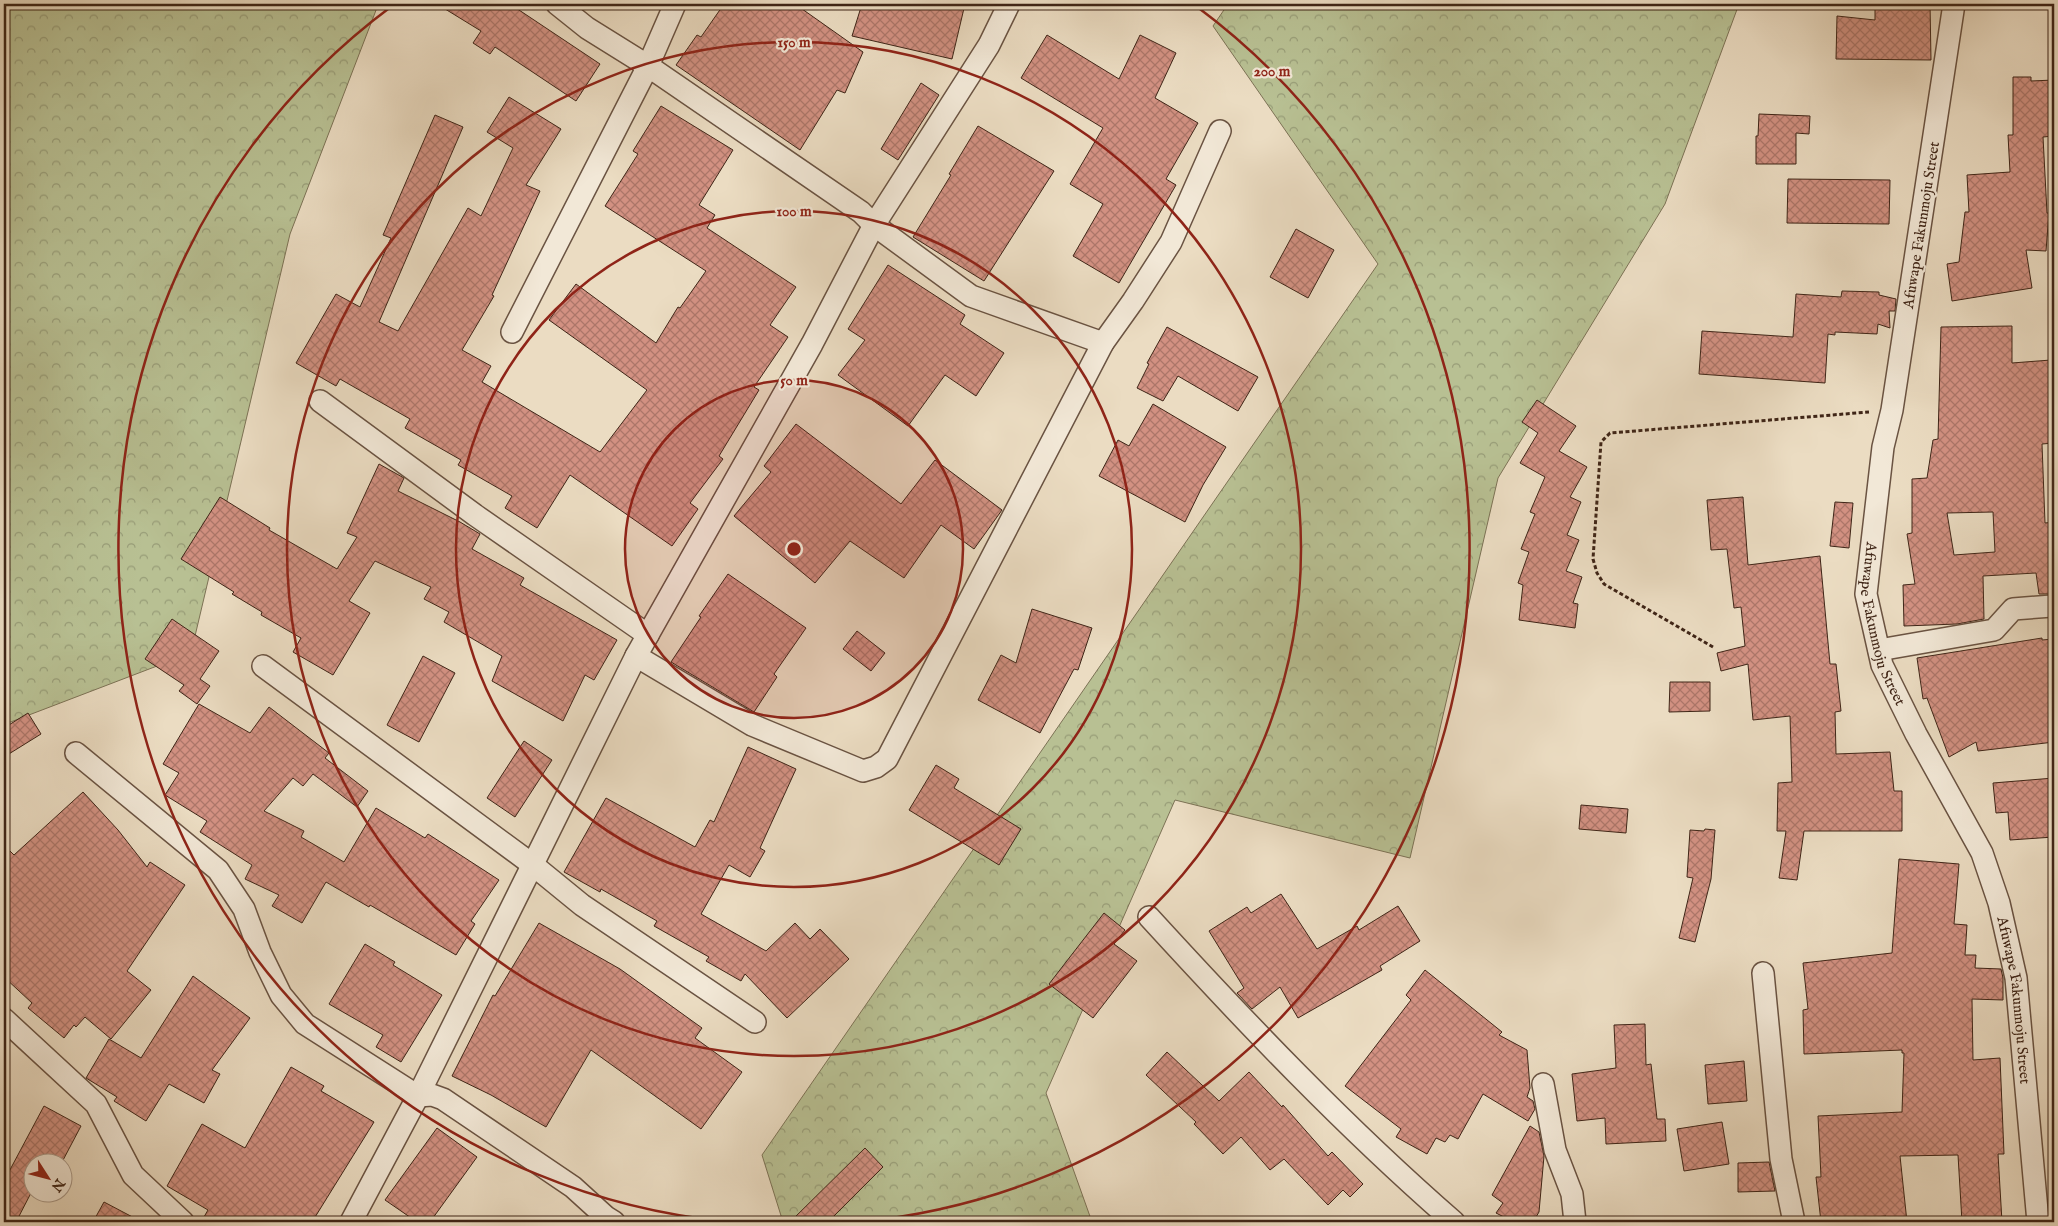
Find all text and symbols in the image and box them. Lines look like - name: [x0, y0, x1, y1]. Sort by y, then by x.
- text: 150 m: [777, 33, 811, 52]
- text: 200 m: [1254, 62, 1291, 81]
- street label: Afuwape Fakunmoju Street: [1899, 140, 1944, 311]
- text: 100 m: [776, 202, 812, 221]
- text: 50 m: [780, 371, 808, 390]
- centre of rings: [785, 540, 803, 558]
- street label: Afuwape Fakunmoju Street: [1856, 540, 1910, 709]
- street label: Afuwape Fakunmoju Street: [1992, 914, 2035, 1085]
- north arrow: [22, 1154, 72, 1204]
- text: N: [47, 1174, 69, 1195]

